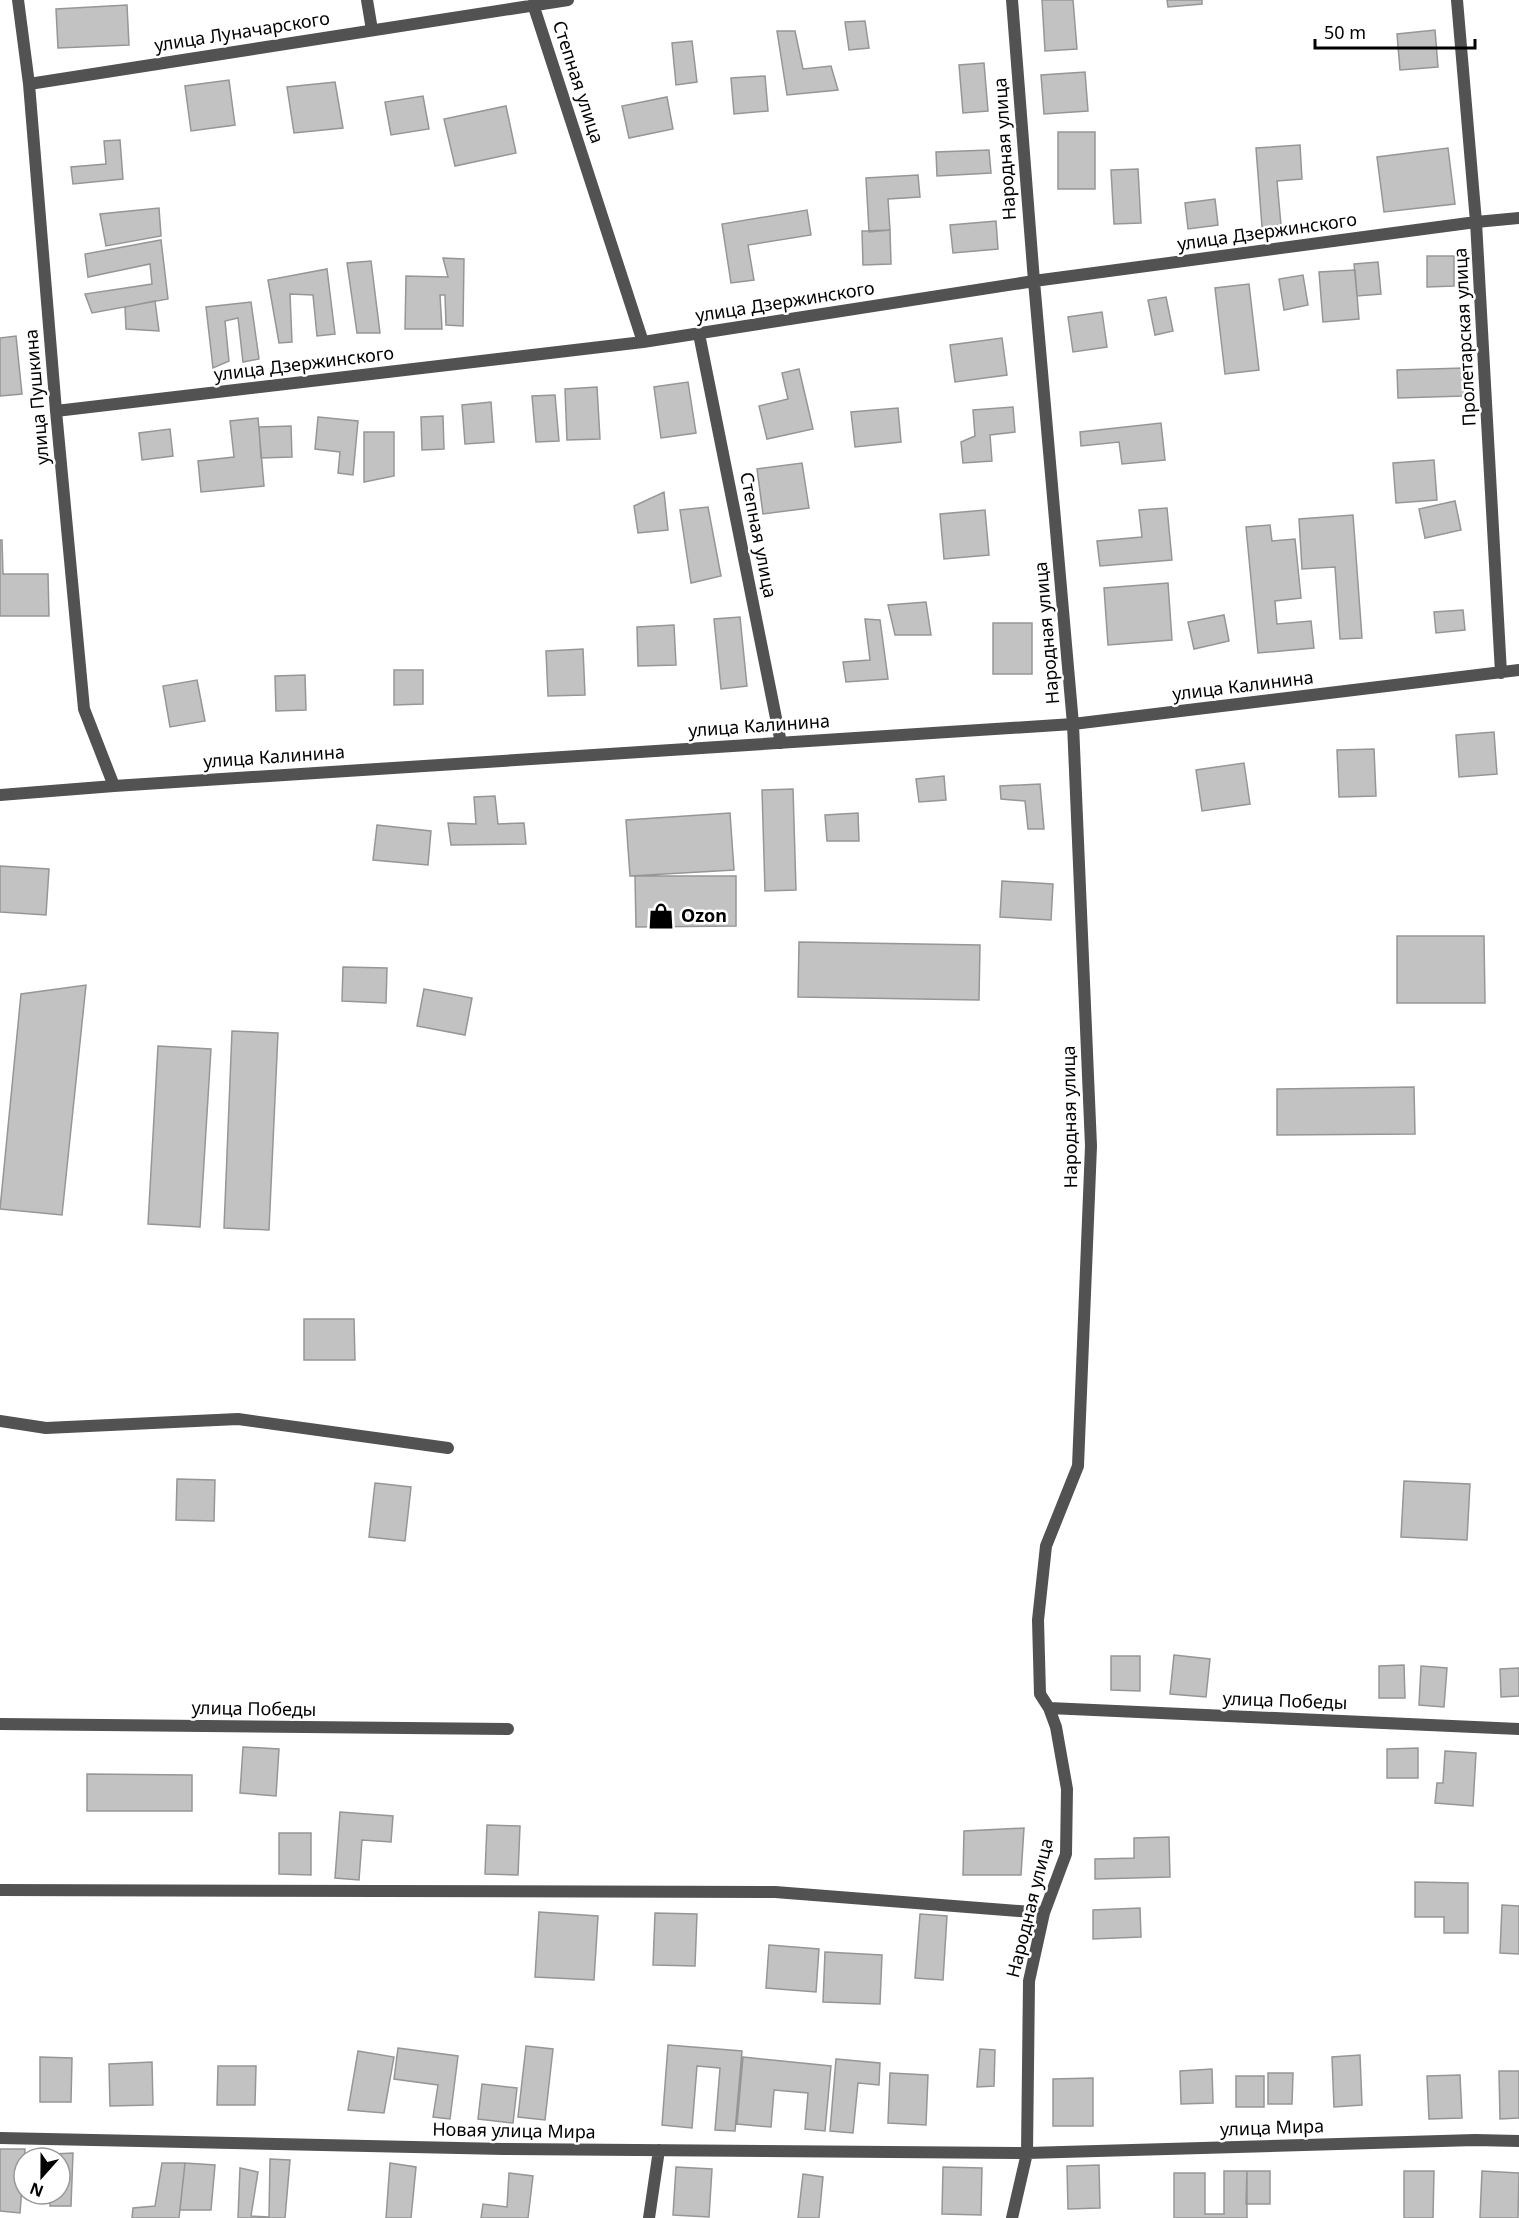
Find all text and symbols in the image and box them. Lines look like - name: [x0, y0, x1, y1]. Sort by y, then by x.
- street label: улица Луначарского: [152, 5, 331, 57]
- scale bar: [1315, 12, 1476, 50]
- street label: Степная улица: [548, 17, 610, 146]
- text: 50 m: [1324, 20, 1366, 44]
- street label: Народная улица: [987, 77, 1021, 221]
- street label: улица Дзержинского: [1175, 207, 1358, 256]
- street label: Пролетарская улица: [1447, 247, 1481, 427]
- street label: улица Дзержинского: [693, 275, 876, 327]
- street label: улица Пушкина: [18, 328, 54, 466]
- street label: улица Дзержинского: [213, 340, 395, 386]
- street label: Степная улица: [735, 470, 783, 600]
- street label: Народная улица: [1028, 561, 1064, 705]
- street label: улица Калинина: [1171, 664, 1315, 706]
- street label: улица Калинина: [687, 708, 831, 742]
- street label: улица Калинина: [202, 739, 346, 773]
- shop icon: Ozon: [646, 901, 676, 931]
- place label: Ozon: [681, 903, 727, 927]
- street label: Народная улица: [1056, 1045, 1082, 1189]
- street label: улица Победы: [1222, 1686, 1348, 1714]
- street label: улица Победы: [191, 1695, 317, 1721]
- street label: Народная улица: [1000, 1836, 1058, 1980]
- street label: улица Мира: [1219, 2113, 1324, 2141]
- street label: Новая улица Мира: [432, 2117, 596, 2143]
- north arrow: [12, 2146, 72, 2206]
- text: N: [27, 2177, 47, 2203]

